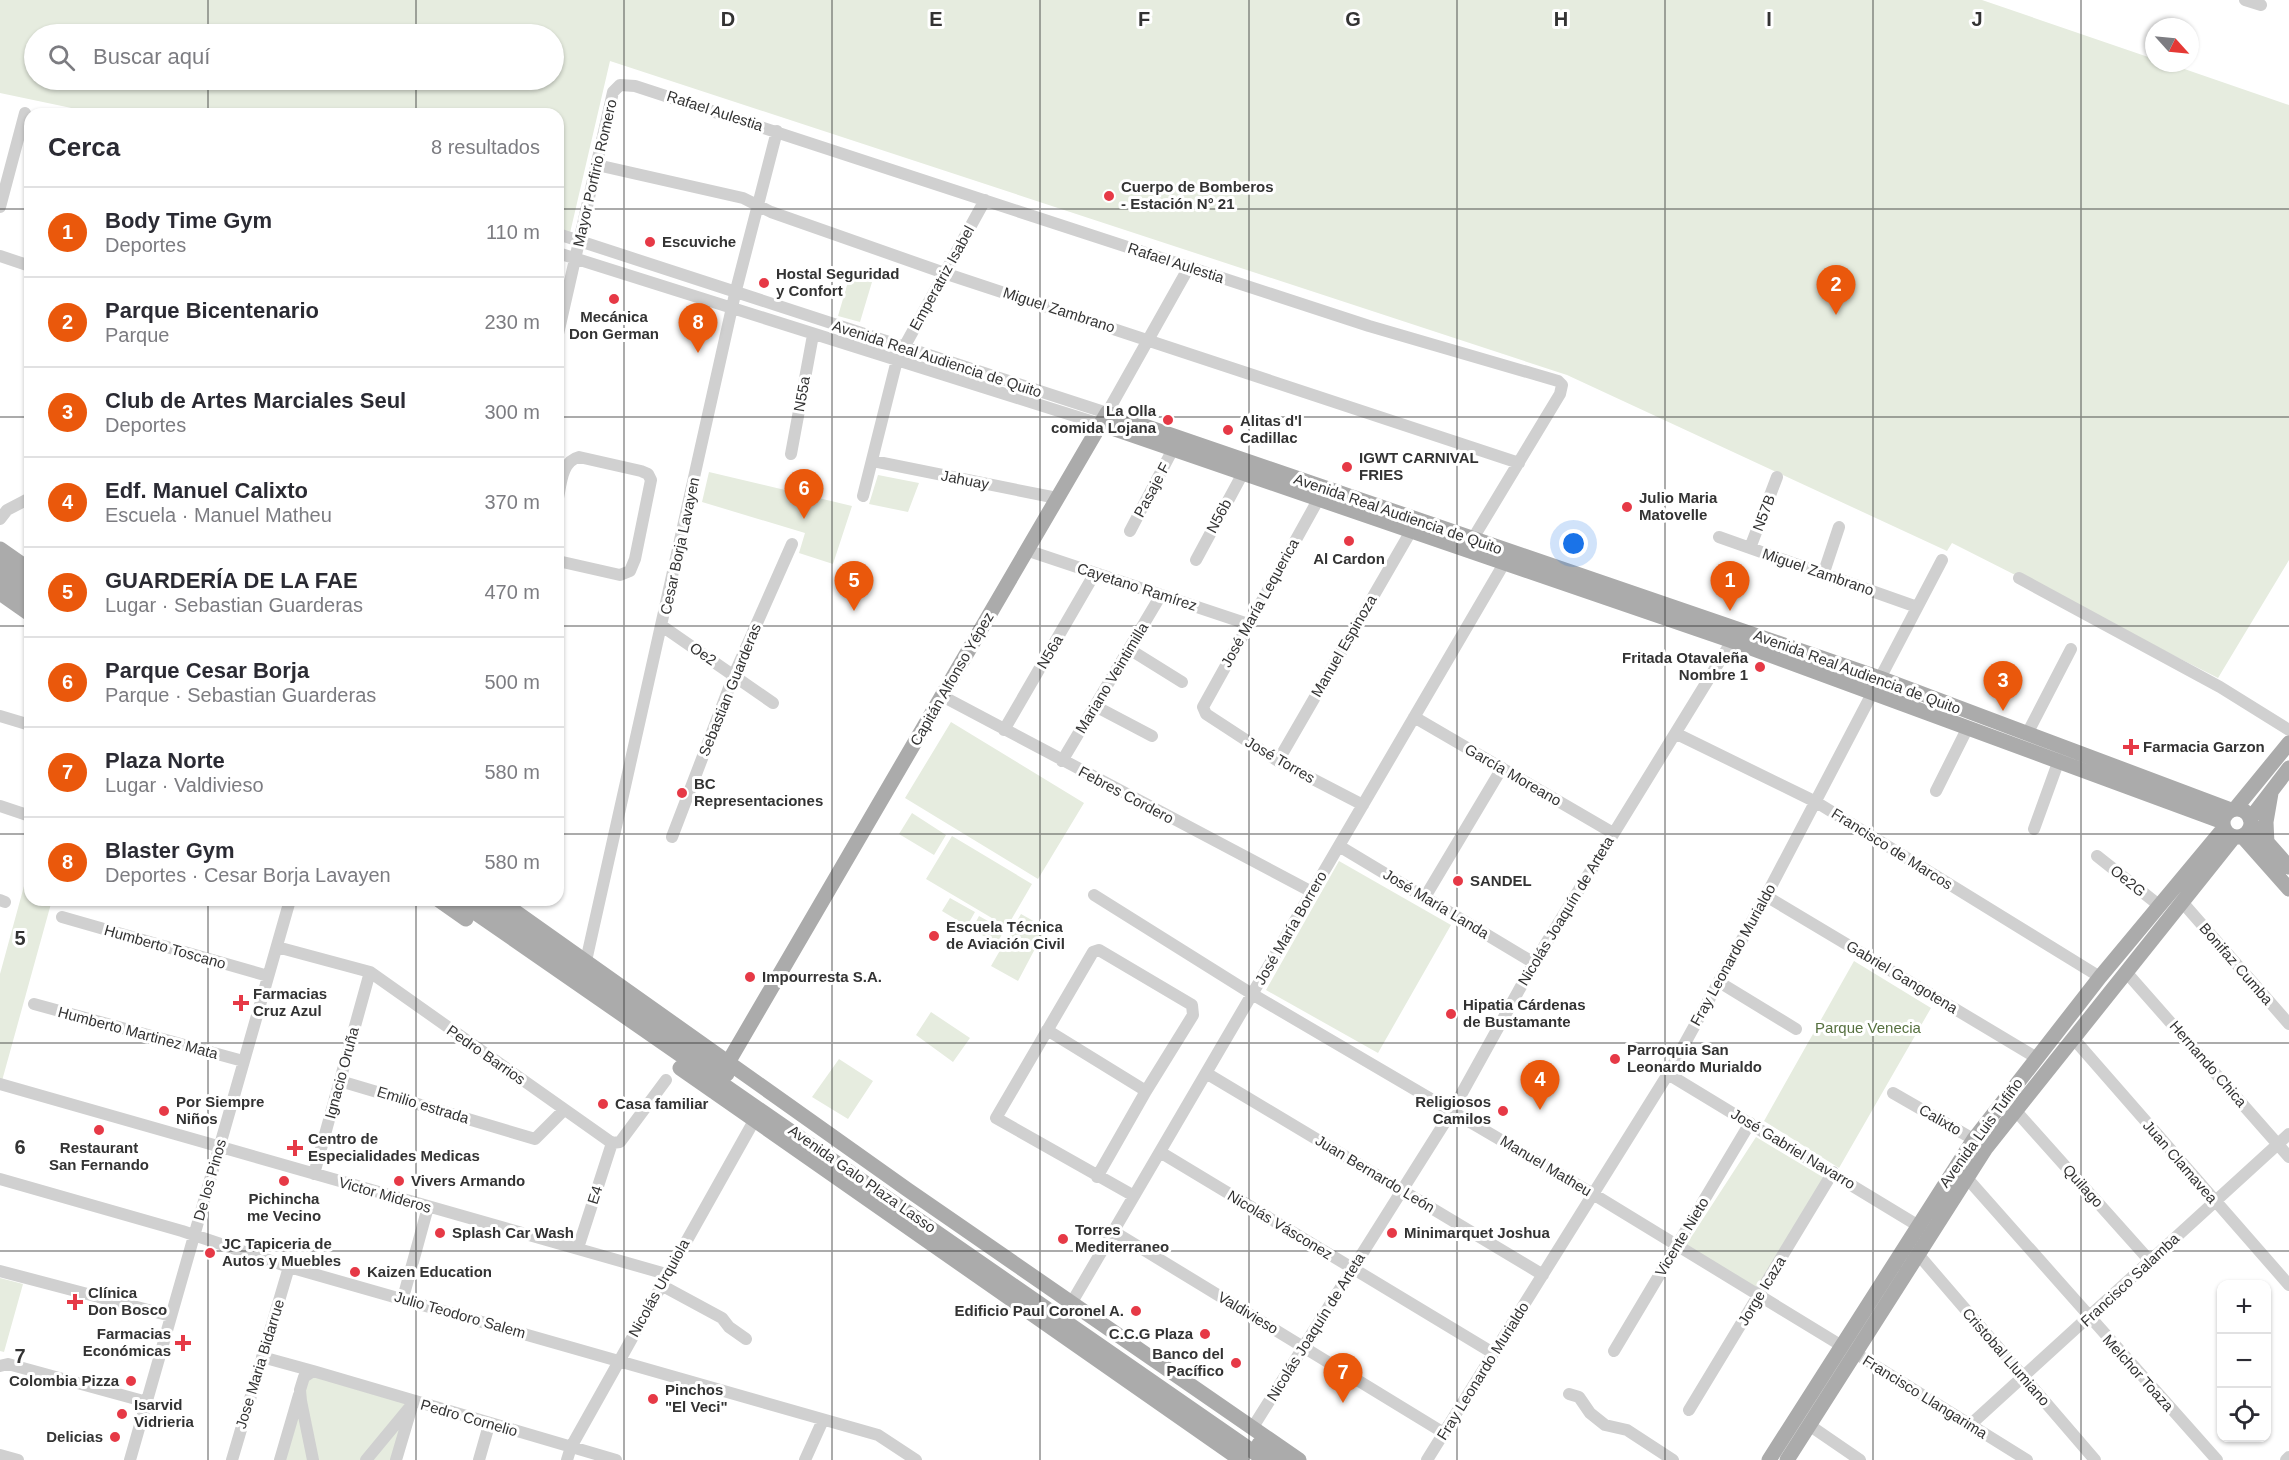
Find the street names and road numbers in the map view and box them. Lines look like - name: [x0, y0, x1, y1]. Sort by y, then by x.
- street label: Rafael Aulestia: [665, 87, 766, 134]
- street label: Mayor Porfirio Romero: [569, 97, 620, 248]
- street label: Emperatriz Isabel: [906, 223, 977, 333]
- street label: Rafael Aulestia: [1126, 239, 1227, 286]
- street label: Miguel Zambrano: [1001, 283, 1117, 336]
- street label: Avenida Real Audiencia de Quito: [830, 317, 1044, 400]
- street label: N55a: [790, 374, 813, 413]
- street label: Pasaje F: [1130, 460, 1173, 520]
- street label: Jahuay: [940, 467, 991, 493]
- street label: Avenida Real Audiencia de Quito: [1292, 470, 1504, 557]
- street label: Cesar Borja Lavayen: [657, 476, 702, 616]
- street label: N57B: [1749, 492, 1778, 533]
- street label: N56b: [1203, 496, 1234, 536]
- street label: José María Lequerica: [1217, 535, 1302, 670]
- street label: Miguel Zambrano: [1760, 544, 1876, 599]
- street label: Cayetano Ramírez: [1075, 559, 1199, 614]
- street label: Manuel Espinoza: [1307, 591, 1380, 700]
- street label: Capitán Alfonso Yépez: [906, 609, 997, 749]
- street label: Mariano Veintimilla: [1072, 619, 1152, 736]
- street label: Sebastian Guarderas: [695, 621, 764, 759]
- street label: Avenida Real Audiencia de Quito: [1751, 626, 1963, 717]
- street label: N56a: [1033, 631, 1066, 672]
- street label: Oe2: [687, 639, 720, 669]
- street label: José Torres: [1243, 733, 1318, 786]
- street label: García Moreano: [1462, 740, 1564, 809]
- street label: Febres Cordero: [1076, 762, 1177, 827]
- street label: Francisco de Marcos: [1829, 804, 1956, 893]
- street label: Nicolás Joaquín de Arteta: [1514, 833, 1617, 988]
- street label: Oe2G: [2107, 861, 2149, 900]
- street label: José María Landa: [1380, 865, 1493, 942]
- street label: José María Borrero: [1251, 868, 1330, 988]
- street label: Fray Leonardo Murialdo: [1687, 881, 1779, 1029]
- street label: Bonifaz Cumba: [2196, 919, 2277, 1008]
- street label: Humberto Toscano: [102, 921, 228, 972]
- street label: Gabriel Gangotena: [1844, 937, 1962, 1017]
- street label: Humberto Martinez Mata: [56, 1003, 221, 1062]
- street label: Hernando Chica: [2166, 1017, 2251, 1111]
- street label: Pedro Barrios: [444, 1021, 529, 1088]
- street label: Ignacio Oruña: [321, 1025, 362, 1121]
- street label: Avenida Luis Tufiño: [1935, 1075, 2026, 1191]
- street label: Emilio estrada: [375, 1082, 472, 1127]
- street label: Calixto: [1916, 1101, 1964, 1138]
- street label: José Gabriel Navarro: [1728, 1105, 1858, 1192]
- street label: Juan Clamavea: [2140, 1117, 2221, 1207]
- street label: Avenida Galo Plaza Lasso: [785, 1121, 939, 1236]
- street label: Juan Bernardo León: [1313, 1131, 1438, 1216]
- street label: Manuel Matheu: [1498, 1132, 1595, 1199]
- street label: De los Pinos: [190, 1137, 229, 1223]
- street label: Quilago: [2060, 1161, 2107, 1211]
- street label: Victor Mideros: [337, 1173, 433, 1216]
- street label: E4: [584, 1183, 605, 1206]
- street label: Nicolás Vásconez: [1225, 1187, 1336, 1263]
- street label: Vicente Nieto: [1651, 1194, 1712, 1279]
- street label: Francisco Salamba: [2077, 1229, 2183, 1330]
- street label: Nicolás Urquiola: [625, 1235, 693, 1340]
- street label: Nicolás Joaquín de Arteta: [1263, 1249, 1368, 1404]
- street label: Jorge Icaza: [1734, 1253, 1789, 1328]
- street label: Julio Teodoro Salem: [393, 1288, 528, 1341]
- street label: Valdivieso: [1215, 1288, 1281, 1337]
- street label: Jose Maria Bidarrue: [232, 1297, 287, 1431]
- street label: Fray Leonardo Murialdo: [1433, 1299, 1532, 1443]
- street label: Cristobal Llumiano: [1959, 1304, 2054, 1409]
- street label: Melchor Toaza: [2100, 1331, 2178, 1415]
- street label: Francisco Llangarima: [1860, 1351, 1991, 1442]
- street label: Pedro Cornelio: [419, 1396, 520, 1439]

